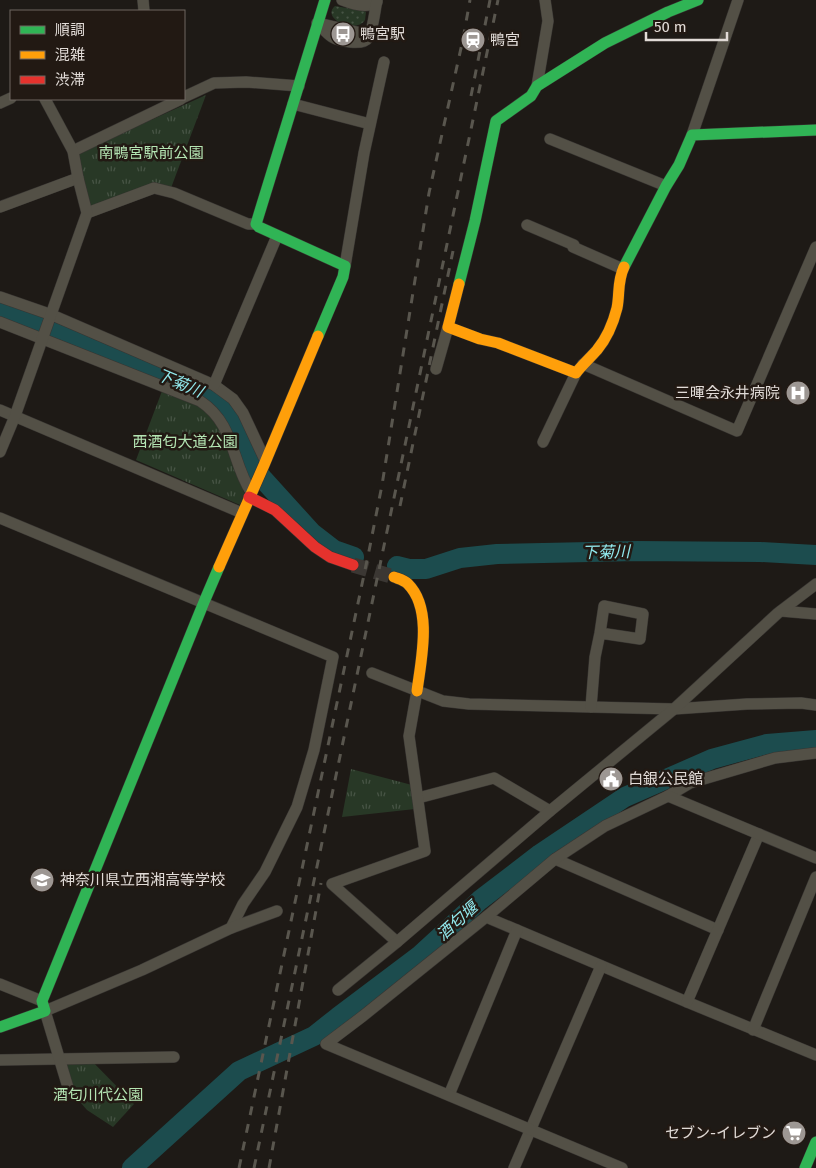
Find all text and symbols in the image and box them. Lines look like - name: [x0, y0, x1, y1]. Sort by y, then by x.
- legend: [10, 10, 185, 100]
- scale bar: [646, 10, 727, 42]
- text: 50 m: [654, 18, 687, 36]
- text: 順調: [55, 21, 85, 39]
- bus stop icon: 鴨宮駅: [330, 21, 356, 47]
- place label: 鴨宮駅: [360, 25, 405, 43]
- station icon: 鴨宮: [460, 27, 486, 53]
- place label: 鴨宮: [490, 31, 520, 49]
- text: 混雑: [55, 46, 85, 64]
- text: 渋滞: [55, 71, 85, 89]
- park label: 南鴨宮駅前公園: [98, 144, 204, 162]
- water label: 下菊川: [154, 365, 208, 402]
- hospital icon: 三暉会永井病院: [785, 380, 811, 406]
- place label: 三暉会永井病院: [675, 384, 780, 402]
- park label: 西酒匂大道公園: [132, 433, 238, 451]
- water label: 下菊川: [582, 542, 632, 562]
- public building icon: 白銀公民館: [598, 766, 624, 792]
- place label: 白銀公民館: [628, 770, 703, 788]
- school or university icon: 神奈川県立西湘高等学校: [29, 867, 55, 893]
- place label: 神奈川県立西湘高等学校: [60, 871, 225, 889]
- water label: 酒匂堰: [433, 896, 483, 944]
- park label: 酒匂川代公園: [53, 1086, 143, 1104]
- supermarket icon: セブン-イレブン: [781, 1120, 807, 1146]
- place label: セブン-イレブン: [665, 1124, 776, 1142]

